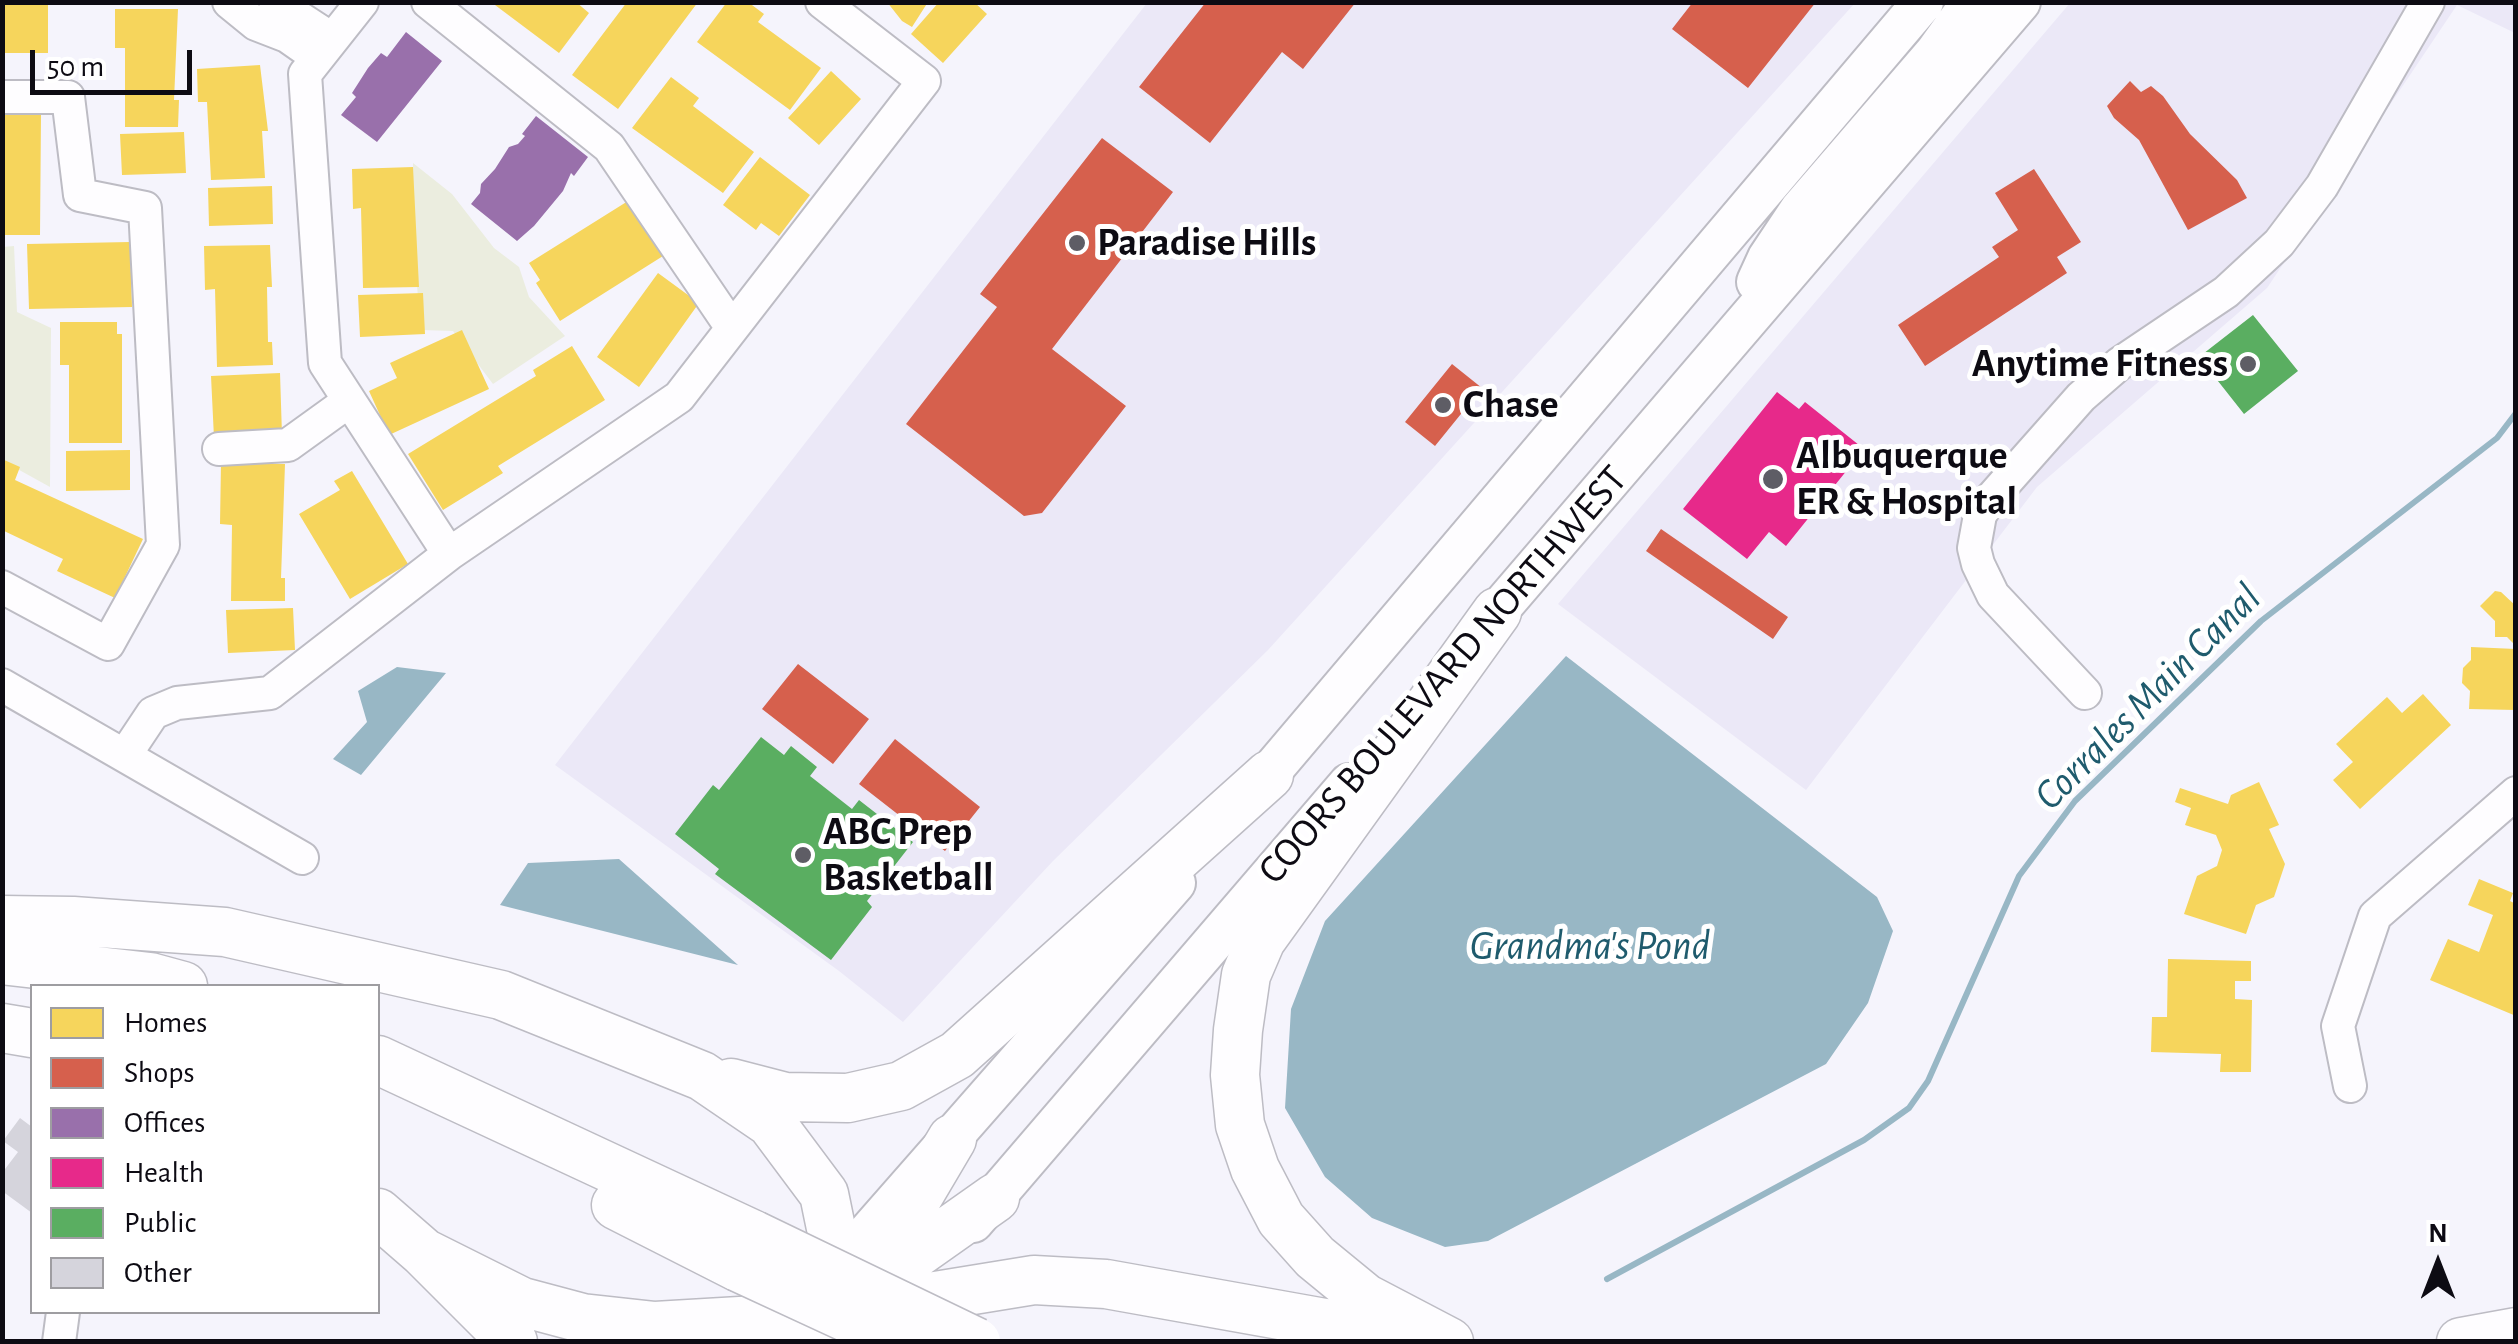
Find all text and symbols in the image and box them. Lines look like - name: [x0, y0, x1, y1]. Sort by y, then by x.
- scale bar: [35, 30, 198, 92]
- text: 50 m: [47, 52, 104, 82]
- place label: Paradise Hills: [1097, 219, 1316, 267]
- marker: Paradise Hills: [1066, 232, 1088, 254]
- place label: Anytime Fitness: [1972, 340, 2228, 388]
- marker: Anytime Fitness: [2237, 353, 2259, 375]
- place label: Chase: [1463, 381, 1559, 429]
- marker: Chase: [1432, 394, 1454, 416]
- place label: Albuquerque ER & Hospital: [1796, 432, 2017, 526]
- street label: COORS BOULEVARD NORTHWEST: [1248, 456, 1638, 894]
- marker: Albuquerque ER & Hospital: [1760, 466, 1786, 492]
- water label: Corrales Main Canal: [2024, 573, 2272, 821]
- place label: ABC Prep Basketball: [823, 808, 994, 902]
- marker: ABC Prep Basketball: [792, 844, 814, 866]
- water label: Grandma's Pond: [1470, 921, 1710, 971]
- legend: [30, 984, 380, 1314]
- text: Homes: [124, 1008, 207, 1038]
- text: Shops: [124, 1058, 195, 1088]
- text: Offices: [124, 1108, 205, 1138]
- text: Health: [124, 1158, 204, 1188]
- text: Public: [124, 1208, 196, 1238]
- north arrow: [2388, 1214, 2488, 1314]
- text: N: [2428, 1220, 2448, 1248]
- text: Other: [124, 1258, 192, 1288]

